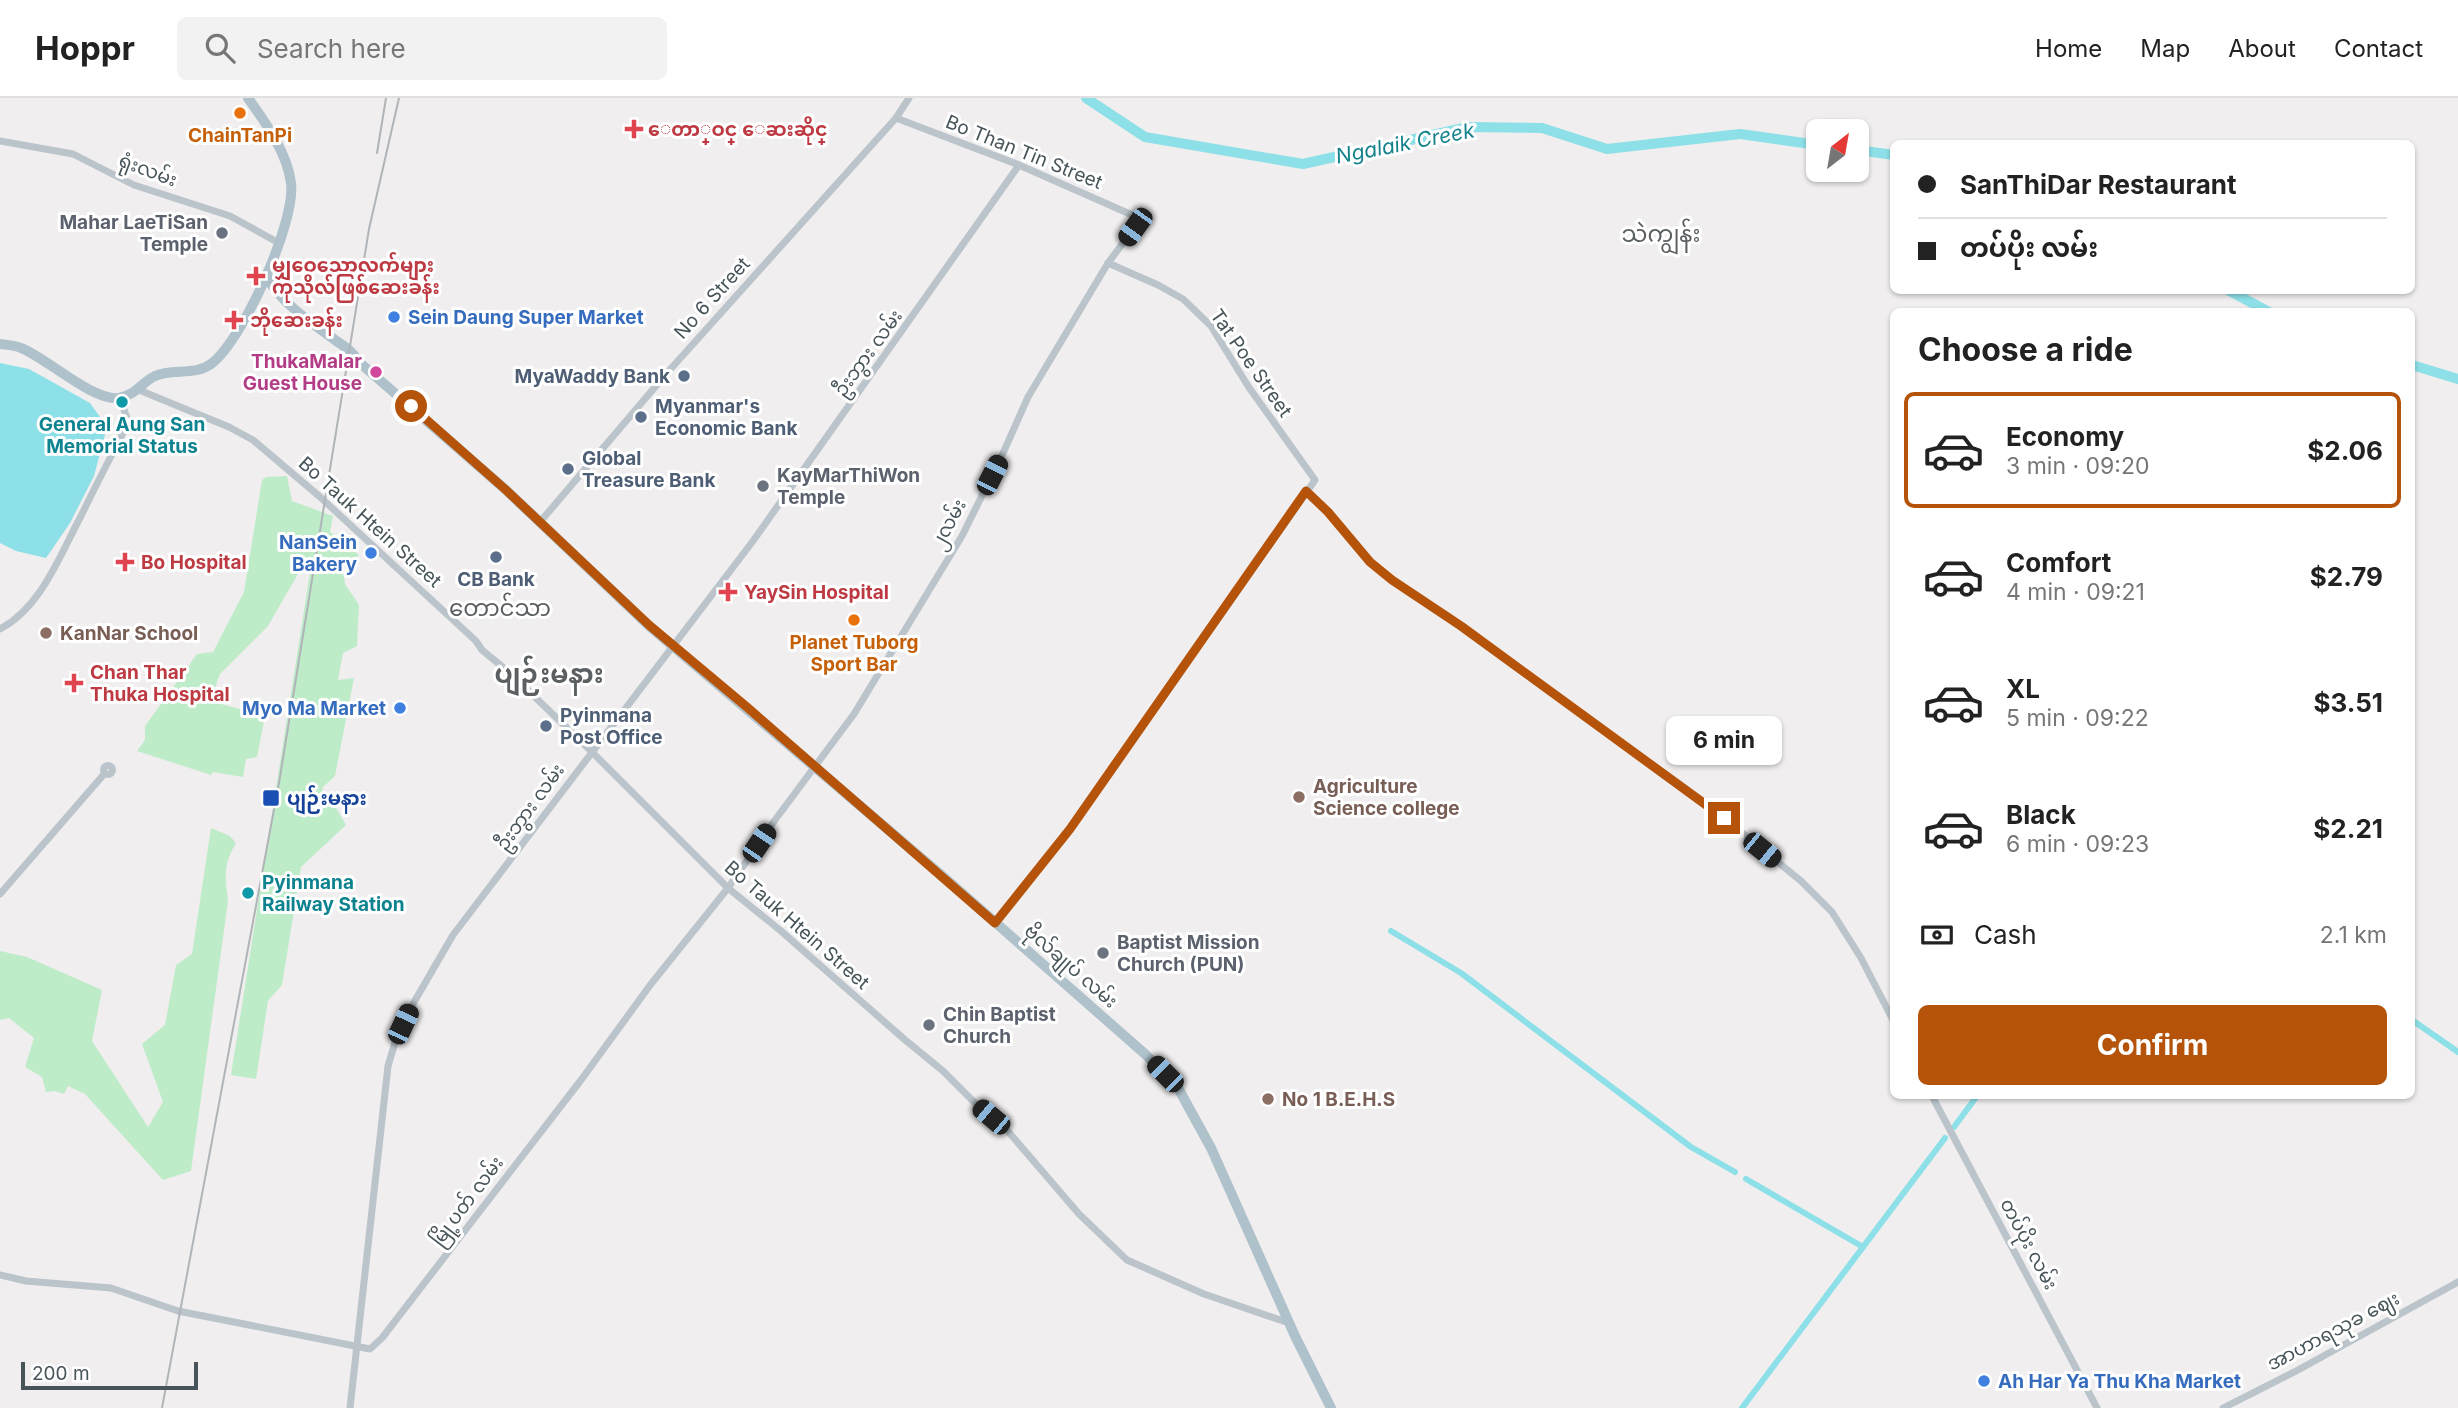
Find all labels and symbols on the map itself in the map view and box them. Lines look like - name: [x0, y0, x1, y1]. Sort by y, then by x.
- marker: ChainTanPi: [232, 105, 248, 121]
- street label: Bo Than Tin Street: [942, 110, 1106, 194]
- place label: ေတာ္ဝင္ ေဆးဆိုင္: [648, 116, 828, 145]
- water label: Ngalaik Creek: [1334, 117, 1477, 169]
- north arrow: [1806, 119, 1869, 182]
- marker: ေတာ္ဝင္ ေဆးဆိုင္: [626, 121, 642, 137]
- place label: ChainTanPi: [188, 124, 292, 147]
- street label: ရုံးလမ်း: [114, 146, 181, 196]
- car: [1115, 204, 1156, 250]
- place label: Mahar LaeTiSan Temple: [59, 211, 208, 256]
- district label: သဲကျွန်း: [1622, 218, 1700, 255]
- marker: Mahar LaeTiSan Temple: [214, 225, 230, 241]
- place label: မျှဝေသောလက်များ ကုသိုလ်ဖြစ်ဆေးခန်း: [272, 252, 440, 303]
- street label: No 6 Street: [669, 252, 755, 344]
- marker: မျှဝေသောလက်များ ကုသိုလ်ဖြစ်ဆေးခန်း: [246, 266, 266, 286]
- street label: ဦးဘွား လမ်း: [826, 303, 910, 403]
- street label: Tat Poe Street: [1205, 305, 1297, 421]
- place label: Sein Daung Super Market: [408, 306, 644, 329]
- place label: ဘိုဆေးခန်း: [250, 307, 343, 336]
- marker: Sein Daung Super Market: [386, 309, 402, 325]
- marker: ဘိုဆေးခန်း: [224, 310, 244, 330]
- place label: ThukaMalar Guest House: [243, 350, 362, 395]
- marker: ThukaMalar Guest House: [368, 364, 384, 380]
- place label: MyaWaddy Bank: [515, 365, 670, 388]
- marker: MyaWaddy Bank: [676, 368, 692, 384]
- route start: [395, 390, 427, 422]
- marker: General Aung San Memorial Status: [114, 394, 130, 410]
- place label: Myanmar's Economic Bank: [655, 395, 797, 440]
- marker: Myanmar's Economic Bank: [633, 409, 649, 425]
- place label: General Aung San Memorial Status: [39, 413, 205, 458]
- place label: Global Treasure Bank: [582, 447, 715, 492]
- street label: Bo Tauk Htein Street: [294, 452, 446, 592]
- car: [974, 452, 1011, 498]
- marker: Global Treasure Bank: [560, 461, 576, 477]
- place label: KayMarThiWon Temple: [777, 464, 920, 509]
- marker: KayMarThiWon Temple: [755, 478, 771, 494]
- street label: ၂လမ်း: [922, 494, 975, 555]
- place label: NanSein Bakery: [279, 531, 358, 576]
- marker: NanSein Bakery: [363, 545, 379, 561]
- marker: CB Bank: [488, 549, 504, 565]
- place label: Bo Hospital: [141, 551, 247, 574]
- marker: Bo Hospital: [115, 552, 135, 572]
- place label: CB Bank: [457, 568, 535, 591]
- place label: YaySin Hospital: [744, 581, 889, 604]
- marker: YaySin Hospital: [718, 582, 738, 602]
- district label: တောင်သာ: [449, 592, 551, 622]
- marker: Planet Tuborg Sport Bar: [846, 612, 862, 628]
- place label: KanNar School: [60, 622, 198, 645]
- marker: KanNar School: [38, 625, 54, 641]
- place label: Planet Tuborg Sport Bar: [789, 631, 919, 676]
- district label: ပျဉ်းမနား: [494, 655, 604, 696]
- place label: Chan Thar Thuka Hospital: [90, 661, 230, 706]
- marker: Chan Thar Thuka Hospital: [64, 673, 84, 693]
- place label: Myo Ma Market: [242, 697, 386, 720]
- marker: Myo Ma Market: [392, 700, 408, 716]
- place label: Pyinmana Post Office: [560, 704, 663, 749]
- callout: 6 min: [1666, 716, 1782, 766]
- marker: Pyinmana Post Office: [538, 718, 554, 734]
- street label: ဦးဘွား လမ်း: [488, 757, 572, 857]
- place label: Agriculture Science college: [1313, 775, 1460, 820]
- place label: ပျဉ်းမနား: [287, 785, 367, 815]
- marker: ပျဉ်းမနား: [261, 788, 281, 808]
- marker: Agriculture Science college: [1291, 789, 1307, 805]
- route end: [1708, 802, 1740, 834]
- car: [739, 820, 780, 866]
- car: [1740, 829, 1785, 871]
- street label: Bo Tauk Htein Street: [720, 856, 874, 994]
- place label: Pyinmana Railway Station: [262, 871, 405, 916]
- marker: Pyinmana Railway Station: [240, 885, 256, 901]
- street label: ဗိုလ်ချုပ် လမ်း: [1016, 917, 1124, 1016]
- place label: Baptist Mission Church (PUN): [1117, 931, 1260, 976]
- marker: Baptist Mission Church (PUN): [1095, 945, 1111, 961]
- car: [385, 1001, 422, 1047]
- place label: Chin Baptist Church: [943, 1003, 1056, 1048]
- marker: Chin Baptist Church: [921, 1017, 937, 1033]
- car: [1143, 1052, 1188, 1096]
- place label: No 1 B.E.H.S: [1282, 1088, 1395, 1111]
- marker: No 1 B.E.H.S: [1260, 1091, 1276, 1107]
- car: [969, 1095, 1014, 1139]
- street label: မြို့ပတ် လမ်း: [423, 1150, 511, 1253]
- street label: တပ်ပိုး လမ်း: [1991, 1193, 2065, 1296]
- street label: အာဟာရသုခ ဈေး: [2263, 1286, 2405, 1380]
- scale bar: [21, 1359, 198, 1391]
- place label: Ah Har Ya Thu Kha Market: [1998, 1370, 2241, 1393]
- marker: Ah Har Ya Thu Kha Market: [1976, 1373, 1992, 1389]

